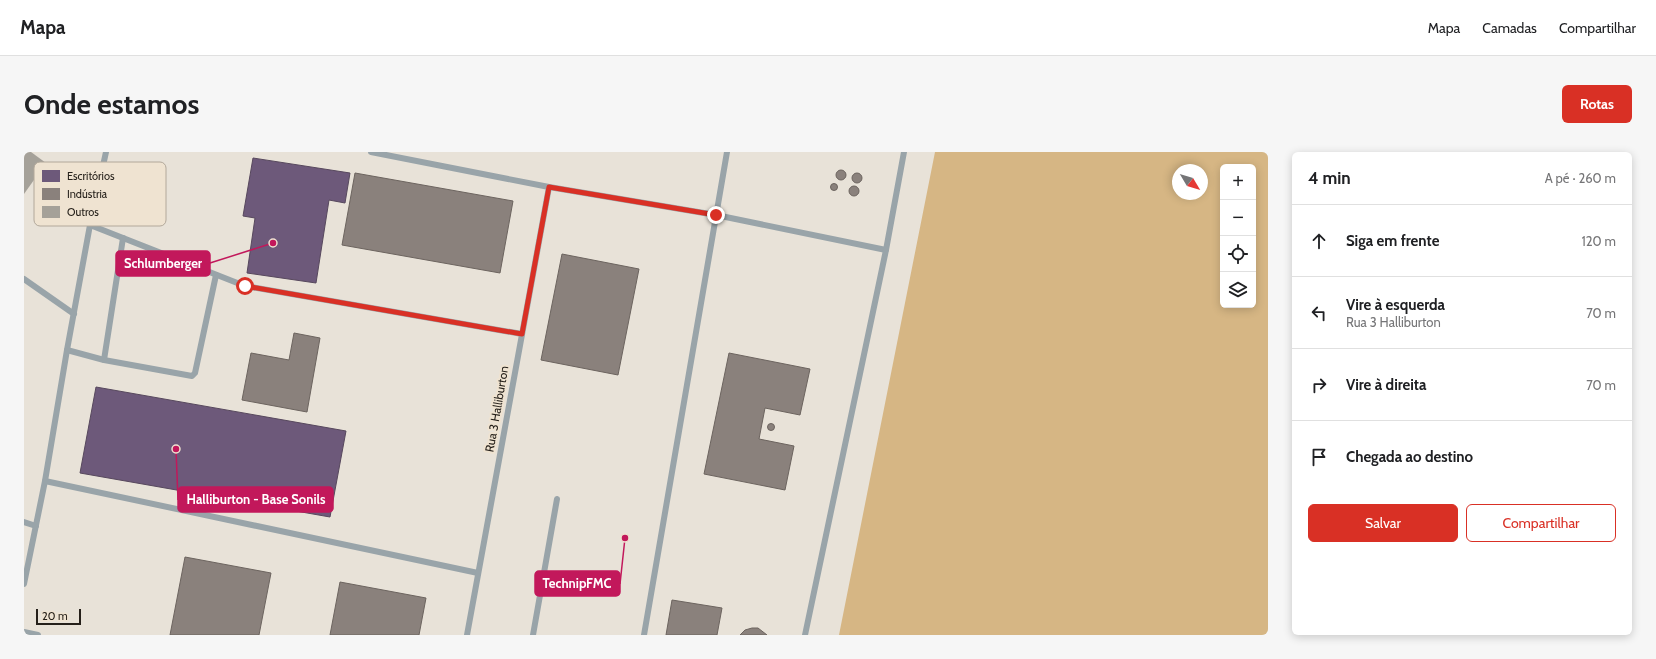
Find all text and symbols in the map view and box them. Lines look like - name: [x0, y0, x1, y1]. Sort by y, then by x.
- text: Mapa: [20, 16, 66, 39]
- text: Mapa: [1428, 19, 1460, 37]
- text: Camadas: [1482, 19, 1537, 37]
- text: Compartilhar: [1559, 19, 1636, 37]
- button: Rotas: [1562, 85, 1632, 123]
- text: Onde estamos: [24, 87, 199, 121]
- legend: [34, 162, 166, 226]
- north arrow: [1172, 164, 1208, 200]
- map controls: [1220, 164, 1256, 308]
- button: +: [1220, 164, 1256, 200]
- text: 4 min: [1308, 168, 1351, 188]
- text: Escritórios: [67, 169, 115, 183]
- text: A pé · 260 m: [1545, 170, 1616, 186]
- text: Indústria: [67, 187, 108, 201]
- button: −: [1220, 200, 1256, 236]
- text: Outros: [67, 205, 99, 219]
- route end: [707, 206, 725, 224]
- icon: ahead: [1308, 230, 1330, 252]
- text: Siga em frente: [1346, 232, 1439, 250]
- text: 120 m: [1582, 233, 1616, 249]
- button: locate: [1220, 236, 1256, 272]
- callout: Schlumberger: [116, 251, 210, 276]
- text: Schlumberger: [124, 255, 203, 271]
- button: layers: [1220, 272, 1256, 308]
- route start: [236, 277, 254, 295]
- text: Vire à esquerda: [1346, 296, 1445, 314]
- icon: left: [1308, 302, 1330, 324]
- text: 70 m: [1586, 305, 1616, 321]
- text: Rua 3 Halliburton: [1346, 314, 1441, 330]
- street label: Rua 3 Halliburton: [482, 364, 512, 453]
- icon: right: [1308, 374, 1330, 396]
- text: Vire à direita: [1346, 376, 1427, 394]
- text: 70 m: [1586, 377, 1616, 393]
- icon: arrive: [1308, 446, 1330, 468]
- text: Chegada ao destino: [1346, 448, 1473, 466]
- callout: Halliburton - Base Sonils: [178, 487, 333, 512]
- text: Halliburton - Base Sonils: [187, 491, 326, 507]
- button: Salvar: [1308, 504, 1458, 542]
- button: Compartilhar: [1466, 504, 1616, 542]
- callout: TechnipFMC: [535, 571, 620, 596]
- text: TechnipFMC: [543, 575, 611, 591]
- scale bar: [36, 607, 81, 626]
- text: 20 m: [42, 609, 68, 623]

